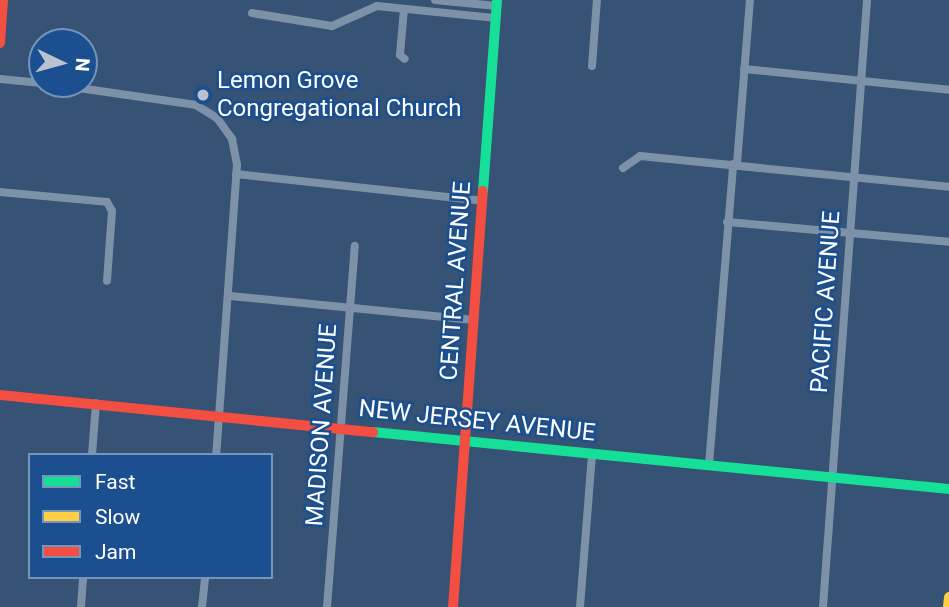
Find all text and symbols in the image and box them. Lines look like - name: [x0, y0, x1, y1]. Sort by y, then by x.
- north arrow: [28, 28, 98, 98]
- text: N: [70, 57, 94, 72]
- place label: Lemon Grove Congregational Church: [217, 67, 461, 123]
- marker: Lemon Grove Congregational Church: [195, 87, 211, 103]
- street label: CENTRAL AVENUE: [435, 180, 477, 382]
- street label: PACIFIC AVENUE: [805, 210, 847, 394]
- street label: MADISON AVENUE: [301, 323, 343, 527]
- street label: NEW JERSEY AVENUE: [357, 394, 597, 448]
- legend: [28, 453, 273, 579]
- text: Fast: [95, 470, 135, 494]
- text: Slow: [95, 505, 140, 529]
- text: Jam: [95, 540, 136, 564]

